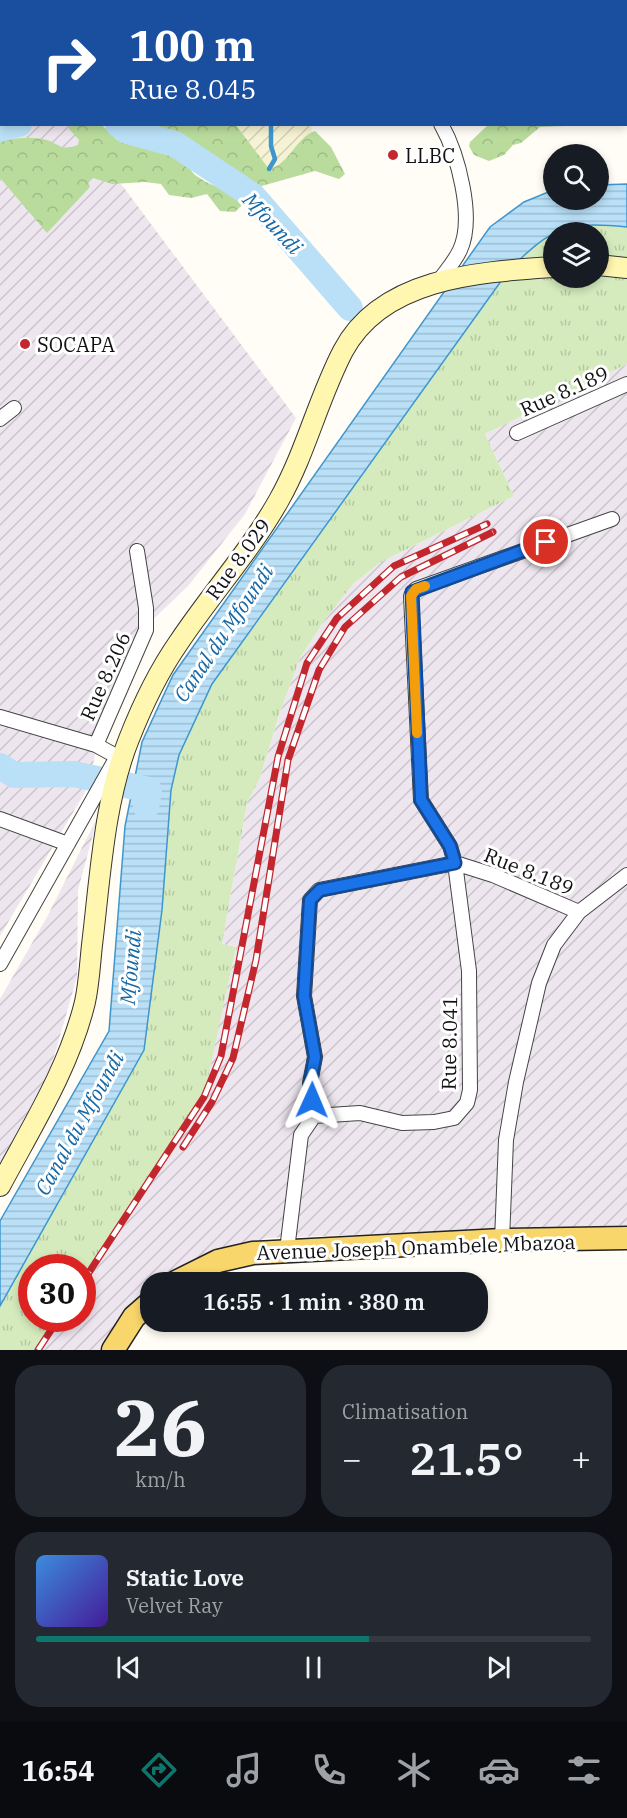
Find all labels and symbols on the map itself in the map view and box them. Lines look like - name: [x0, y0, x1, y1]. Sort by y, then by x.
- place label: LLBC: [405, 142, 455, 169]
- marker: LLBC: [386, 148, 400, 162]
- water label: Mfoundi: [237, 185, 309, 260]
- place label: SOCAPA: [37, 331, 115, 358]
- marker: SOCAPA: [18, 337, 32, 351]
- street label: Rue 8.189: [515, 359, 613, 423]
- street label: Rue 8.029: [199, 513, 277, 605]
- pin: [520, 516, 571, 567]
- water label: Canal du Mfoundi: [167, 558, 280, 707]
- street label: Rue 8.206: [73, 627, 137, 725]
- street label: Rue 8.189: [480, 841, 578, 901]
- water label: Mfoundi: [113, 928, 147, 1007]
- street label: Rue 8.041: [435, 996, 463, 1090]
- water label: Canal du Mfoundi: [28, 1046, 130, 1200]
- position arrow: [280, 1068, 344, 1132]
- street label: Avenue Joseph Onambele Mbazoa: [256, 1228, 576, 1266]
- speed limit sign: 30: [18, 1254, 96, 1332]

